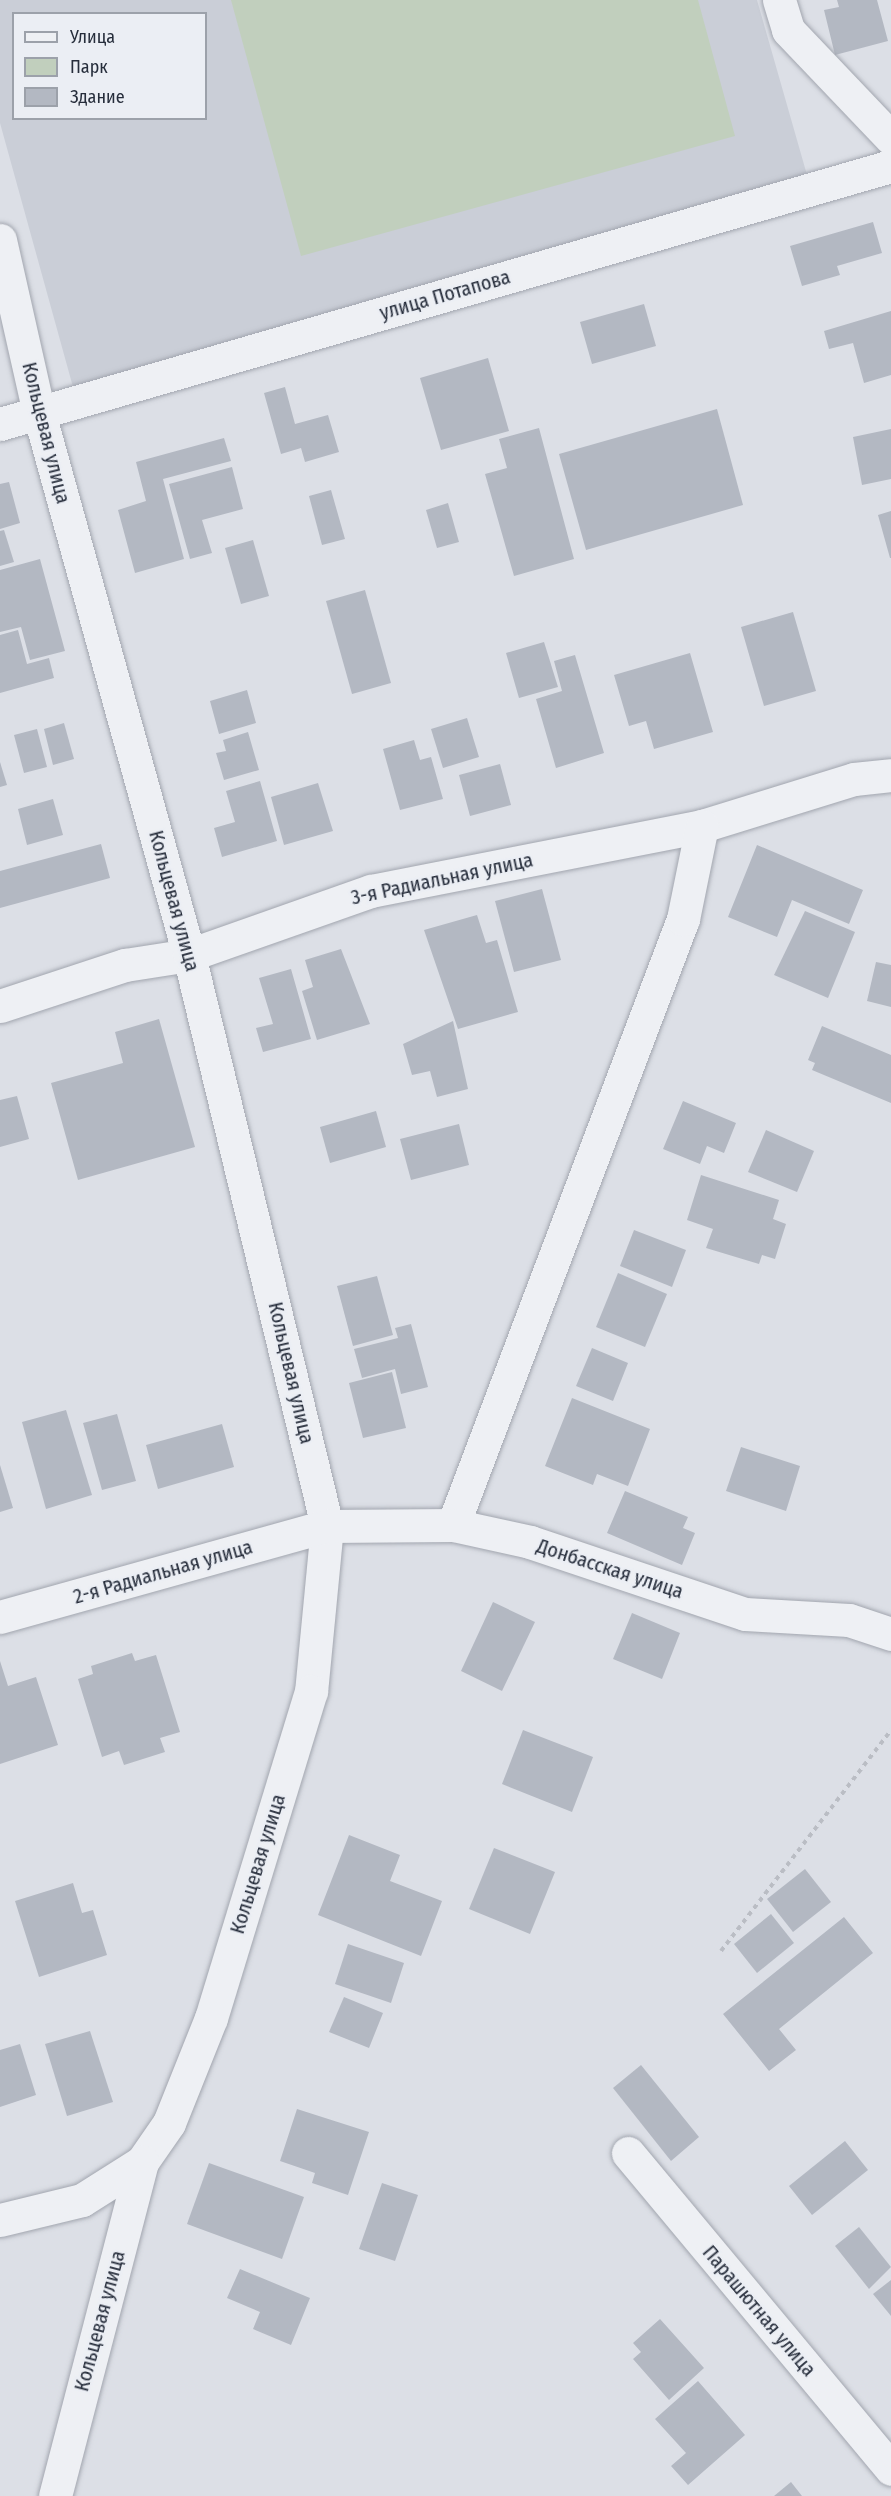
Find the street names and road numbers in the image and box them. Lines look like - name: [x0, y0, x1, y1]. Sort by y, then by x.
- street label: улица Потапова: [377, 265, 513, 325]
- street label: Кольцевая улица: [17, 360, 75, 506]
- street label: Кольцевая улица: [144, 828, 204, 974]
- street label: 3-я Радиальная улица: [349, 848, 535, 910]
- street label: Кольцевая улица: [263, 1300, 319, 1446]
- street label: Донбасская улица: [534, 1534, 686, 1604]
- street label: 2-я Радиальная улица: [71, 1535, 255, 1609]
- street label: Кольцевая улица: [225, 1791, 291, 1937]
- street label: Парашютная улица: [697, 2241, 821, 2381]
- street label: Кольцевая улица: [70, 2248, 130, 2394]

